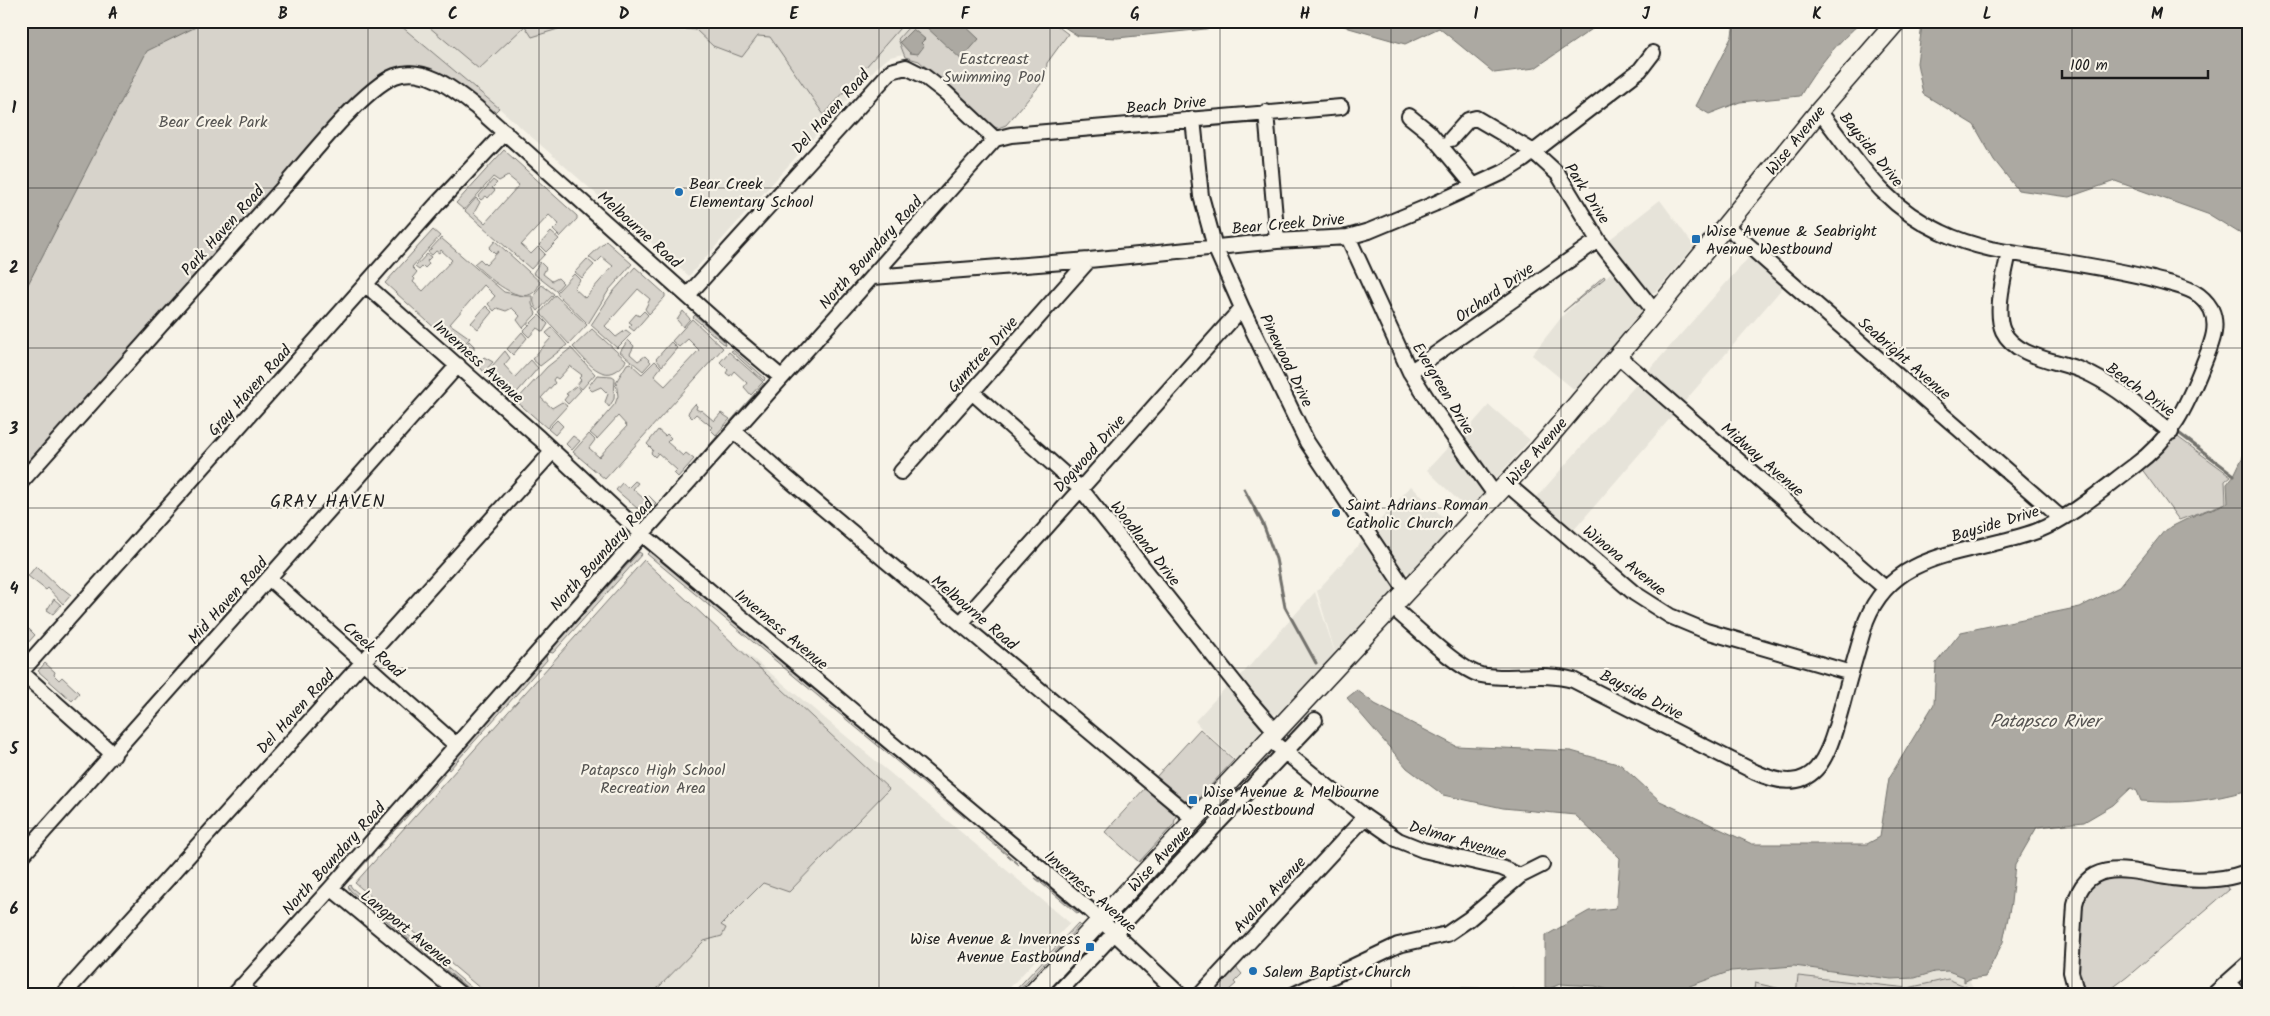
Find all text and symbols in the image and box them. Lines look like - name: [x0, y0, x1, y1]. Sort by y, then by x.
- text: A: [108, 2, 118, 27]
- text: B: [278, 2, 288, 27]
- text: C: [448, 2, 458, 27]
- text: D: [619, 2, 630, 27]
- text: E: [790, 2, 800, 27]
- text: F: [961, 2, 971, 27]
- text: G: [1130, 2, 1140, 27]
- text: H: [1300, 2, 1310, 27]
- text: I: [1474, 2, 1479, 27]
- text: J: [1642, 2, 1651, 27]
- text: K: [1812, 2, 1822, 27]
- text: L: [1983, 2, 1991, 27]
- text: M: [2151, 2, 2164, 27]
- park label: Eastcreast Swimming Pool: [943, 47, 1045, 90]
- scale bar: [2062, 48, 2209, 80]
- text: 100 m: [2070, 54, 2108, 78]
- street label: Del Haven Road: [786, 63, 877, 160]
- street label: Beach Drive: [1125, 90, 1207, 121]
- text: 1: [12, 96, 17, 121]
- street label: Wise Avenue: [1760, 100, 1832, 181]
- street label: Bayside Drive: [1833, 107, 1909, 193]
- park label: Bear Creek Park: [159, 110, 268, 135]
- street label: Park Drive: [1558, 158, 1616, 229]
- place label: Bear Creek Elementary School: [689, 172, 814, 215]
- street label: Park Haven Road: [175, 179, 271, 282]
- street label: Melbourne Road: [591, 185, 688, 276]
- marker: Bear Creek Elementary School: [673, 186, 685, 198]
- street label: North Boundary Road: [813, 190, 930, 315]
- street label: Bear Creek Drive: [1231, 207, 1346, 242]
- place label: Wise Avenue & Seabright Avenue Westbound: [1706, 219, 1878, 262]
- marker: Wise Avenue & Seabright Avenue Westbound: [1690, 233, 1702, 245]
- text: 2: [9, 256, 19, 281]
- street label: Orchard Drive: [1450, 257, 1539, 330]
- street label: Pinewood Drive: [1252, 310, 1319, 412]
- street label: Gumtree Drive: [942, 311, 1024, 399]
- street label: Seabright Avenue: [1852, 311, 1956, 407]
- street label: Inverness Avenue: [427, 314, 529, 410]
- street label: Evergreen Drive: [1405, 338, 1480, 440]
- street label: Gray Haven Road: [202, 339, 299, 442]
- street label: Beach Drive: [2100, 356, 2180, 424]
- street label: Dogwood Drive: [1048, 409, 1132, 499]
- street label: Wise Avenue: [1500, 412, 1574, 492]
- text: 3: [9, 417, 19, 442]
- street label: Midway Avenue: [1715, 417, 1809, 504]
- district label: GRAY HAVEN: [270, 488, 386, 517]
- street label: North Boundary Road: [544, 492, 661, 617]
- place label: Saint Adrians Roman Catholic Church: [1346, 493, 1488, 536]
- street label: Woodland Drive: [1103, 496, 1186, 592]
- street label: Bayside Drive: [1948, 499, 2043, 550]
- marker: Saint Adrians Roman Catholic Church: [1330, 507, 1342, 519]
- street label: Winona Avenue: [1577, 519, 1671, 603]
- street label: Mid Haven Road: [182, 551, 275, 650]
- street label: Melbourne Road: [925, 569, 1024, 658]
- text: 4: [10, 577, 19, 602]
- street label: Inverness Avenue: [729, 583, 833, 677]
- street label: Creek Road: [337, 616, 410, 685]
- street label: Del Haven Road: [251, 663, 342, 760]
- street label: Bayside Drive: [1595, 664, 1687, 727]
- water label: Patapsco River: [1990, 708, 2104, 737]
- text: 5: [9, 737, 20, 762]
- park label: Patapsco High School Recreation Area: [581, 758, 726, 801]
- place label: Wise Avenue & Melbourne Road Westbound: [1203, 780, 1379, 823]
- marker: Wise Avenue & Melbourne Road Westbound: [1187, 794, 1199, 806]
- street label: North Boundary Road: [276, 796, 393, 921]
- street label: Delmar Avenue: [1406, 815, 1509, 866]
- street label: Wise Avenue: [1122, 820, 1198, 898]
- street label: Inverness Avenue: [1038, 845, 1142, 939]
- street label: Avalon Avenue: [1228, 851, 1312, 939]
- street label: Langport Avenue: [355, 884, 458, 974]
- text: 6: [10, 897, 19, 922]
- place label: Wise Avenue & Inverness Avenue Eastbound: [910, 927, 1081, 970]
- marker: Wise Avenue & Inverness Avenue Eastbound: [1084, 941, 1096, 953]
- place label: Salem Baptist Church: [1263, 960, 1411, 985]
- marker: Salem Baptist Church: [1247, 965, 1259, 977]

